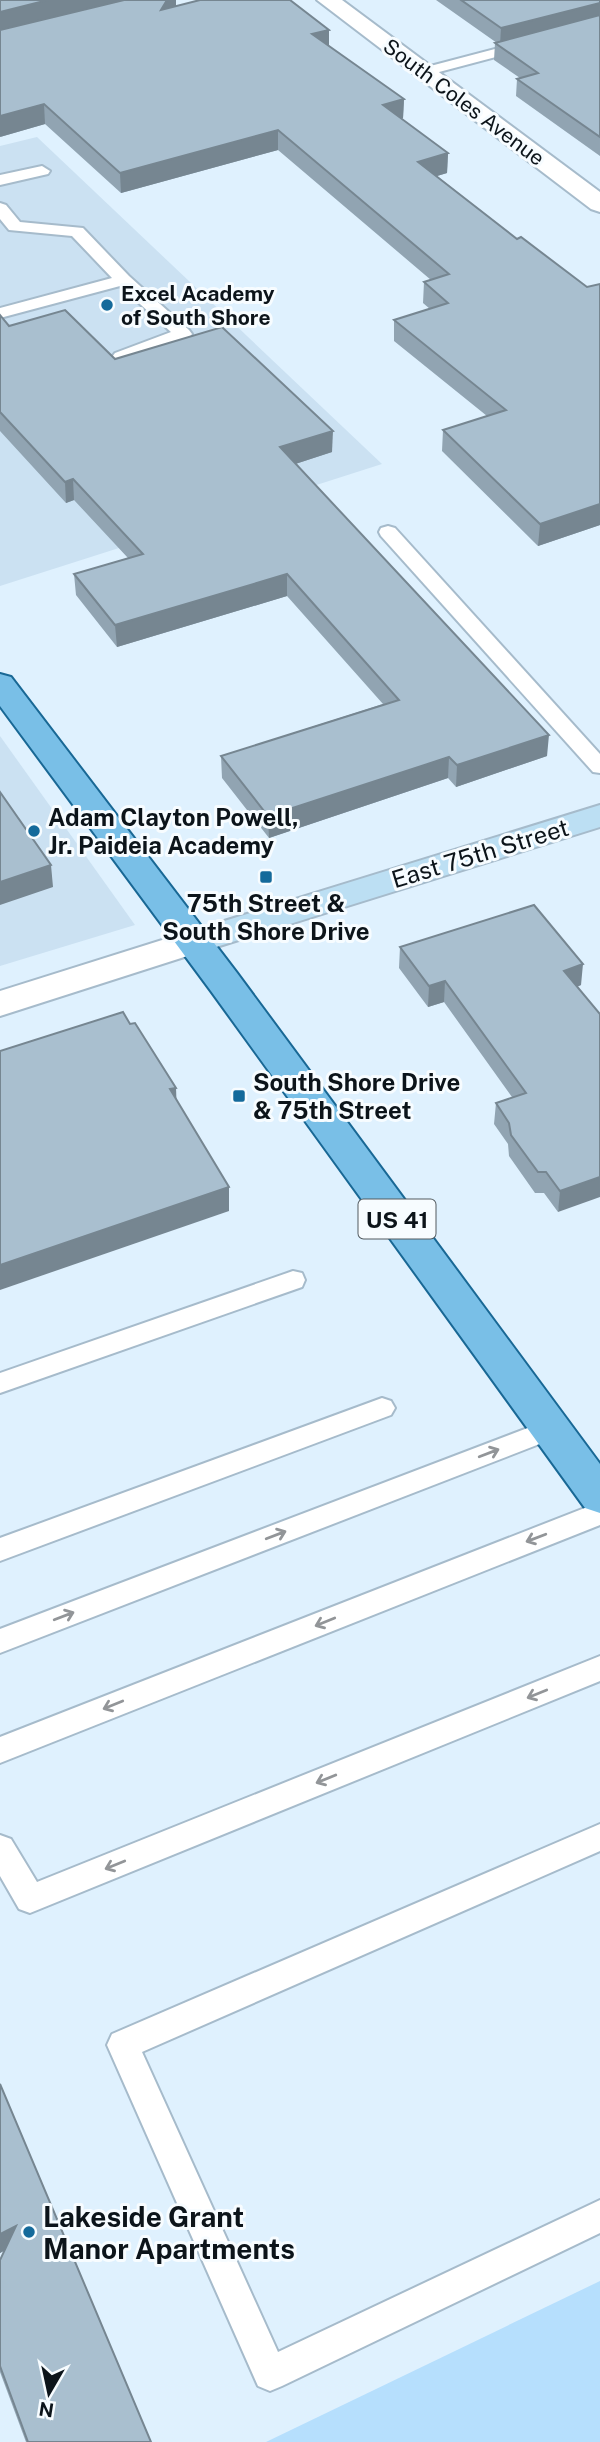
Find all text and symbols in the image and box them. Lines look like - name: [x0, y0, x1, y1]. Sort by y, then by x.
- street label: South Coles Avenue: [379, 33, 549, 171]
- place label: Excel Academy of South Shore: [121, 281, 275, 330]
- marker: Excel Academy of South Shore: [99, 297, 115, 313]
- place label: Adam Clayton Powell, Jr. Paideia Academy: [48, 803, 299, 859]
- street label: East 75th Street: [388, 813, 572, 893]
- marker: Adam Clayton Powell, Jr. Paideia Academy: [26, 823, 42, 839]
- marker: 75th Street & South Shore Drive: [258, 869, 274, 885]
- place label: 75th Street & South Shore Drive: [162, 889, 370, 945]
- place label: South Shore Drive & 75th Street: [253, 1068, 460, 1124]
- marker: South Shore Drive & 75th Street: [231, 1088, 247, 1104]
- road number: US 41: [358, 1200, 436, 1238]
- one-way arrow: [477, 1446, 499, 1459]
- one-way arrow: [265, 1527, 287, 1540]
- one-way arrow: [526, 1533, 548, 1546]
- one-way arrow: [52, 1609, 74, 1621]
- one-way arrow: [314, 1616, 336, 1629]
- one-way arrow: [526, 1688, 548, 1701]
- one-way arrow: [103, 1700, 125, 1713]
- one-way arrow: [316, 1774, 337, 1787]
- one-way arrow: [105, 1859, 127, 1872]
- place label: Lakeside Grant Manor Apartments: [43, 2200, 295, 2265]
- marker: Lakeside Grant Manor Apartments: [21, 2224, 37, 2240]
- north arrow: [14, 2358, 84, 2428]
- text: N: [37, 2398, 55, 2422]

